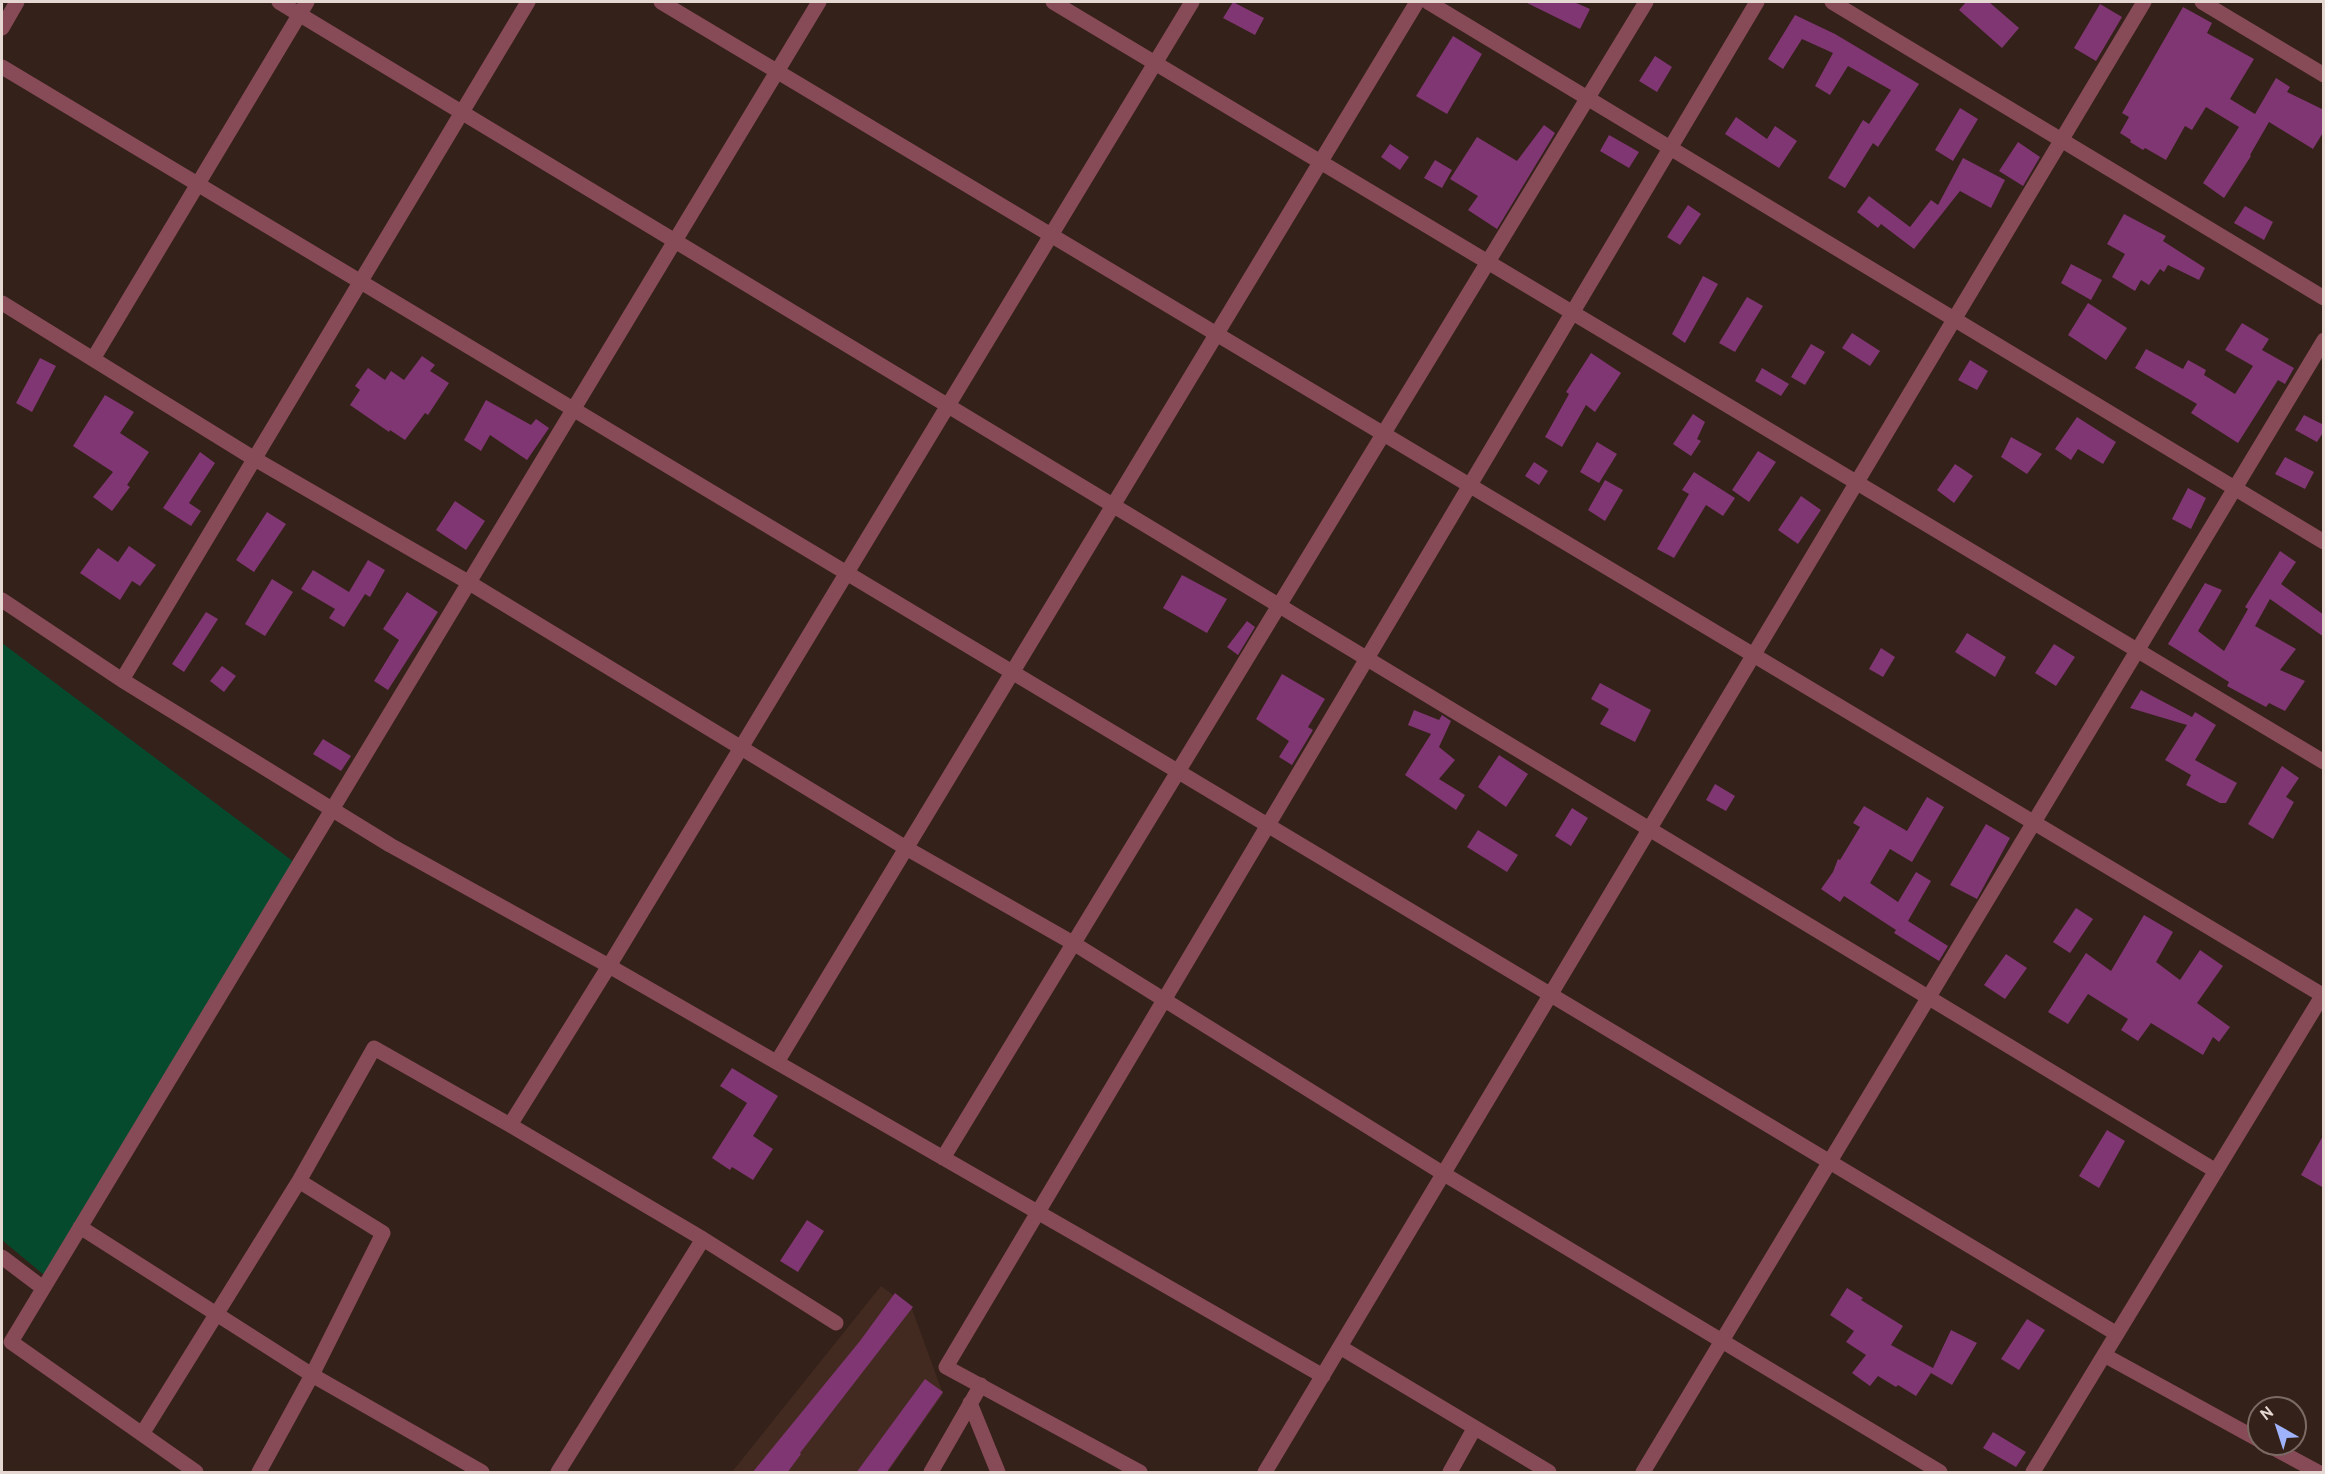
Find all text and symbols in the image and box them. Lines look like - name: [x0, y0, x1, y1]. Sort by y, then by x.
- north arrow: [2247, 1396, 2307, 1456]
- text: N: [2256, 1402, 2277, 1424]

